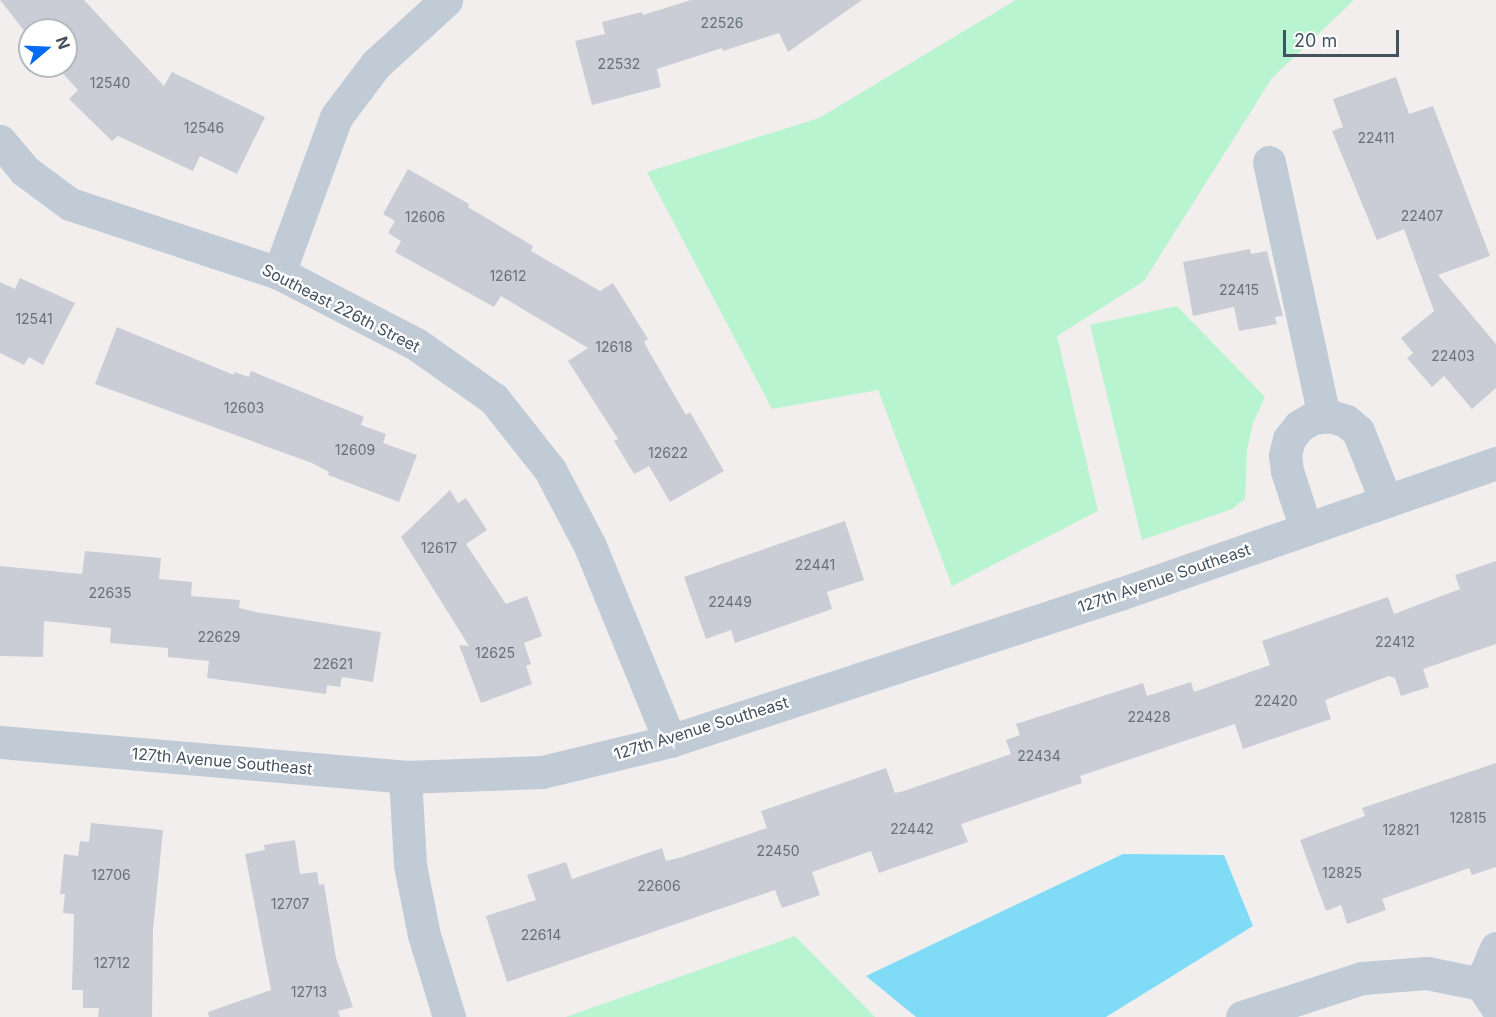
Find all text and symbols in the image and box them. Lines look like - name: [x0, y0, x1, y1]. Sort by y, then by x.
- house number: 22526: [701, 15, 743, 31]
- north arrow: [18, 18, 78, 78]
- scale bar: [1286, 18, 1402, 56]
- text: 20 m: [1294, 30, 1337, 51]
- text: N: [52, 34, 75, 52]
- house number: 22532: [598, 56, 640, 72]
- house number: 12540: [90, 75, 130, 91]
- house number: 12546: [184, 120, 224, 136]
- house number: 22411: [1357, 130, 1395, 146]
- house number: 22407: [1401, 208, 1443, 224]
- house number: 12606: [405, 209, 445, 225]
- street label: Southeast 226th Street: [259, 260, 423, 356]
- house number: 12612: [489, 268, 527, 284]
- house number: 22415: [1219, 282, 1259, 298]
- house number: 12541: [15, 311, 53, 327]
- house number: 12618: [595, 339, 633, 355]
- house number: 22403: [1431, 348, 1475, 364]
- house number: 12603: [224, 400, 264, 416]
- house number: 12609: [335, 442, 375, 458]
- house number: 12622: [648, 445, 688, 461]
- street label: 127th Avenue Southeast: [1075, 539, 1253, 617]
- house number: 12617: [421, 540, 457, 556]
- house number: 22441: [795, 557, 835, 573]
- house number: 22635: [89, 585, 131, 601]
- house number: 22449: [708, 594, 752, 610]
- house number: 22629: [198, 629, 240, 645]
- house number: 22412: [1375, 634, 1415, 650]
- house number: 12625: [475, 645, 515, 661]
- house number: 22621: [313, 656, 353, 672]
- street label: 127th Avenue Southeast: [611, 692, 791, 764]
- house number: 22420: [1254, 693, 1298, 709]
- house number: 22428: [1127, 709, 1171, 725]
- street label: 127th Avenue Southeast: [131, 744, 313, 778]
- house number: 22434: [1017, 748, 1061, 764]
- house number: 12815: [1449, 810, 1487, 826]
- house number: 22442: [890, 821, 934, 837]
- house number: 12821: [1382, 822, 1420, 838]
- house number: 22450: [756, 843, 800, 859]
- house number: 12825: [1322, 865, 1362, 881]
- house number: 12706: [91, 867, 131, 883]
- house number: 22606: [637, 878, 681, 894]
- house number: 12707: [271, 896, 309, 912]
- house number: 22614: [521, 927, 561, 943]
- house number: 12712: [94, 955, 130, 971]
- house number: 12713: [291, 984, 327, 1000]

